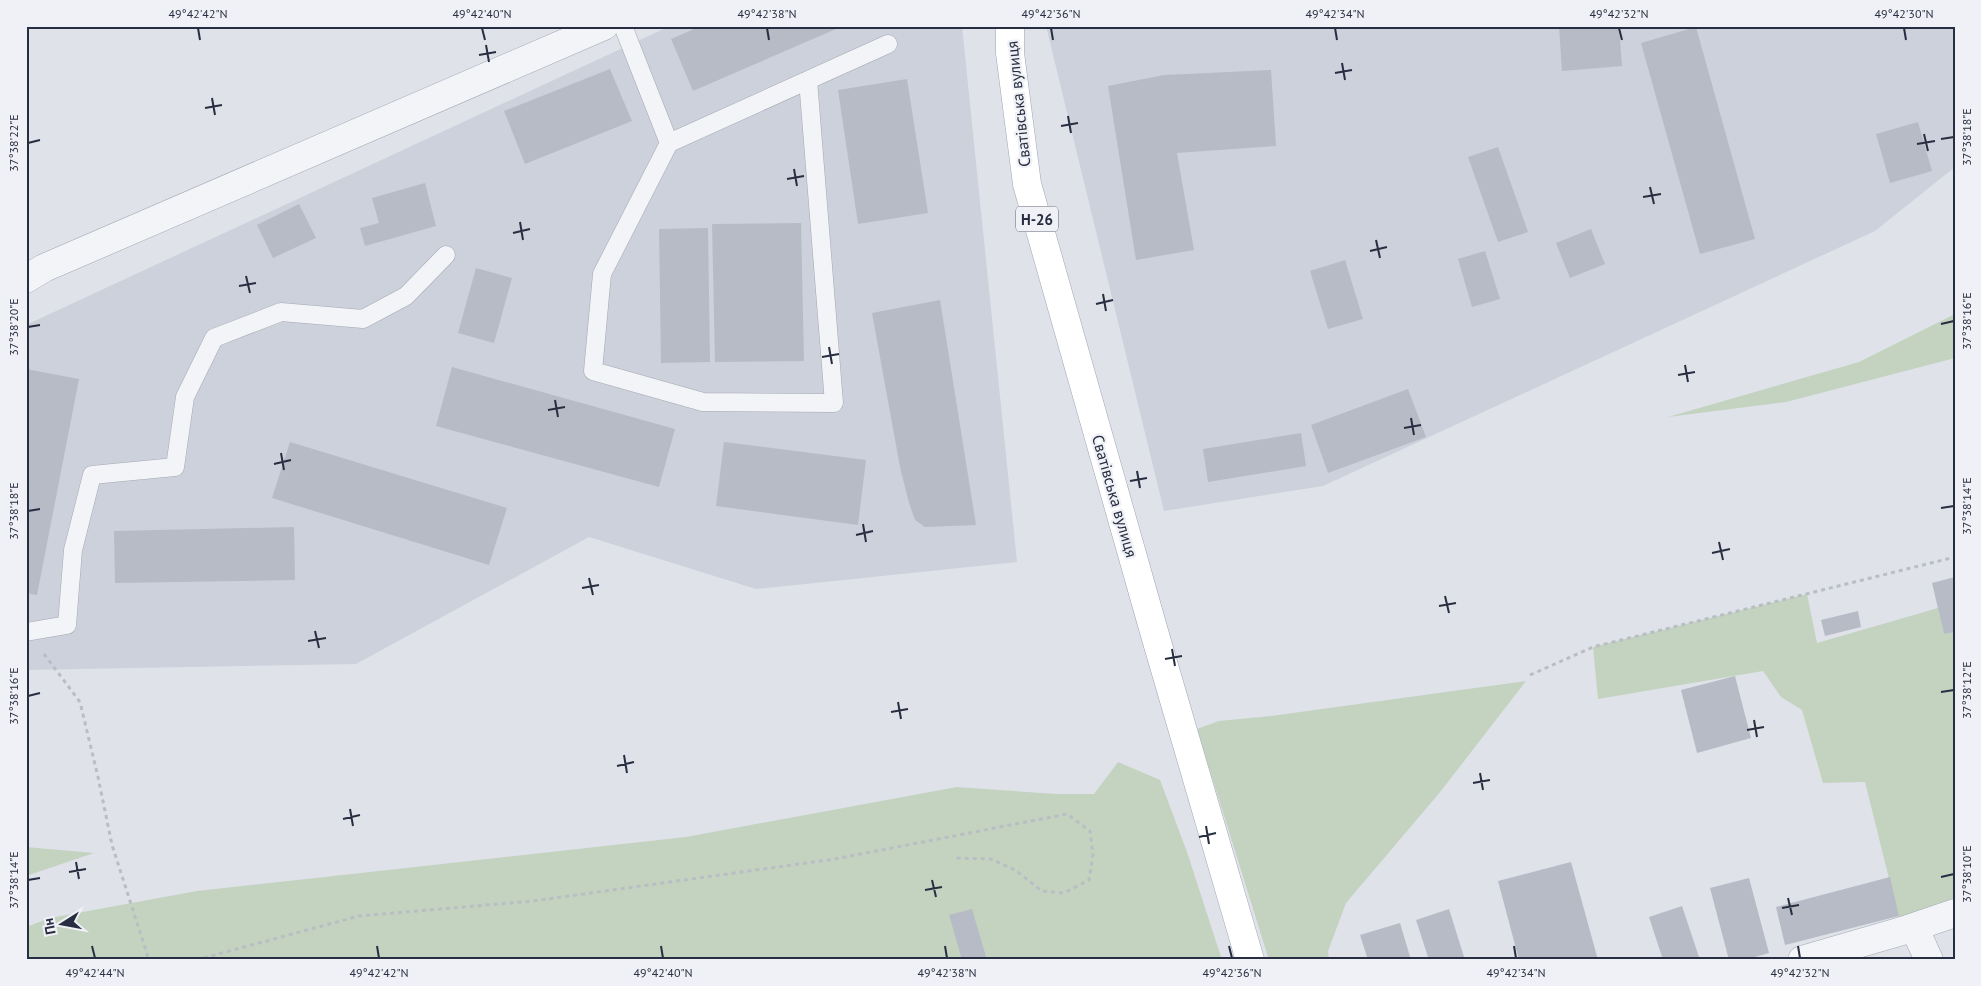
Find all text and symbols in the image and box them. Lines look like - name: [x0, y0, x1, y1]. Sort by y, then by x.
- text: 49°42'42"N: [168, 6, 228, 21]
- text: 49°42'40"N: [452, 6, 512, 21]
- text: 49°42'38"N: [737, 6, 797, 21]
- text: 49°42'36"N: [1021, 6, 1081, 21]
- text: 49°42'34"N: [1305, 6, 1365, 21]
- text: 49°42'32"N: [1589, 6, 1649, 21]
- text: 49°42'30"N: [1874, 6, 1934, 21]
- street label: Сватівська вулиця: [1001, 40, 1035, 168]
- text: 37°38'18"E: [1959, 108, 1974, 166]
- text: 37°38'22"E: [6, 114, 21, 172]
- road number: Н-26: [1016, 206, 1058, 232]
- text: 37°38'16"E: [1959, 292, 1974, 350]
- text: 37°38'20"E: [6, 298, 21, 356]
- street label: Сватівська вулиця: [1088, 432, 1142, 560]
- text: 37°38'14"E: [1959, 477, 1974, 535]
- text: 37°38'18"E: [6, 482, 21, 540]
- text: 37°38'12"E: [1959, 661, 1974, 719]
- text: 37°38'16"E: [6, 667, 21, 725]
- text: 37°38'10"E: [1959, 845, 1974, 903]
- text: 37°38'14"E: [6, 851, 21, 909]
- north arrow: [38, 898, 88, 948]
- text: Пн: [39, 917, 60, 936]
- text: 49°42'44"N: [65, 965, 125, 980]
- text: 49°42'42"N: [349, 965, 409, 980]
- text: 49°42'40"N: [633, 965, 693, 980]
- text: 49°42'38"N: [917, 965, 977, 980]
- text: 49°42'36"N: [1202, 965, 1262, 980]
- text: 49°42'34"N: [1486, 965, 1546, 980]
- text: 49°42'32"N: [1770, 965, 1830, 980]

